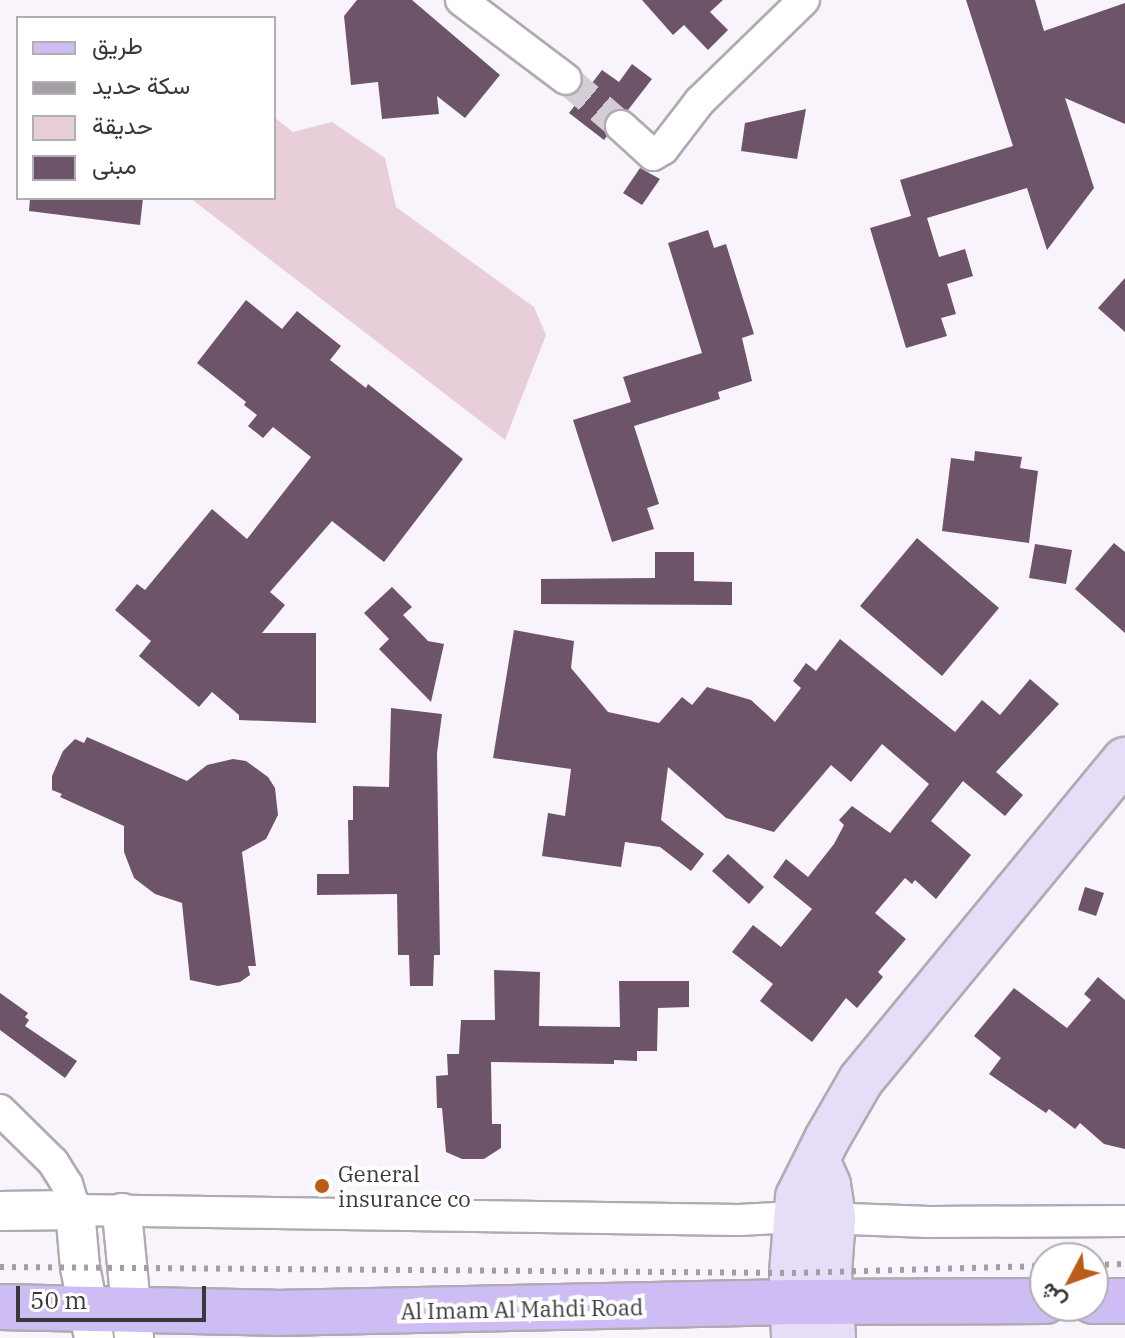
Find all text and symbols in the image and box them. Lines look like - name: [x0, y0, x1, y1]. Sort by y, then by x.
- legend: [16, 16, 276, 200]
- text: طريق: [92, 29, 143, 61]
- text: سكة حديد: [92, 69, 190, 101]
- text: حديقة: [92, 109, 153, 141]
- text: مبنى: [92, 149, 137, 181]
- place label: General insurance co: [338, 1160, 471, 1212]
- marker: General insurance co: [313, 1177, 331, 1195]
- north arrow: [1029, 1242, 1109, 1322]
- scale bar: [20, 1270, 210, 1320]
- text: ش: [1032, 1277, 1072, 1316]
- text: 50 m: [30, 1284, 87, 1316]
- street label: Al Imam Al Mahdi Road: [400, 1294, 644, 1324]

